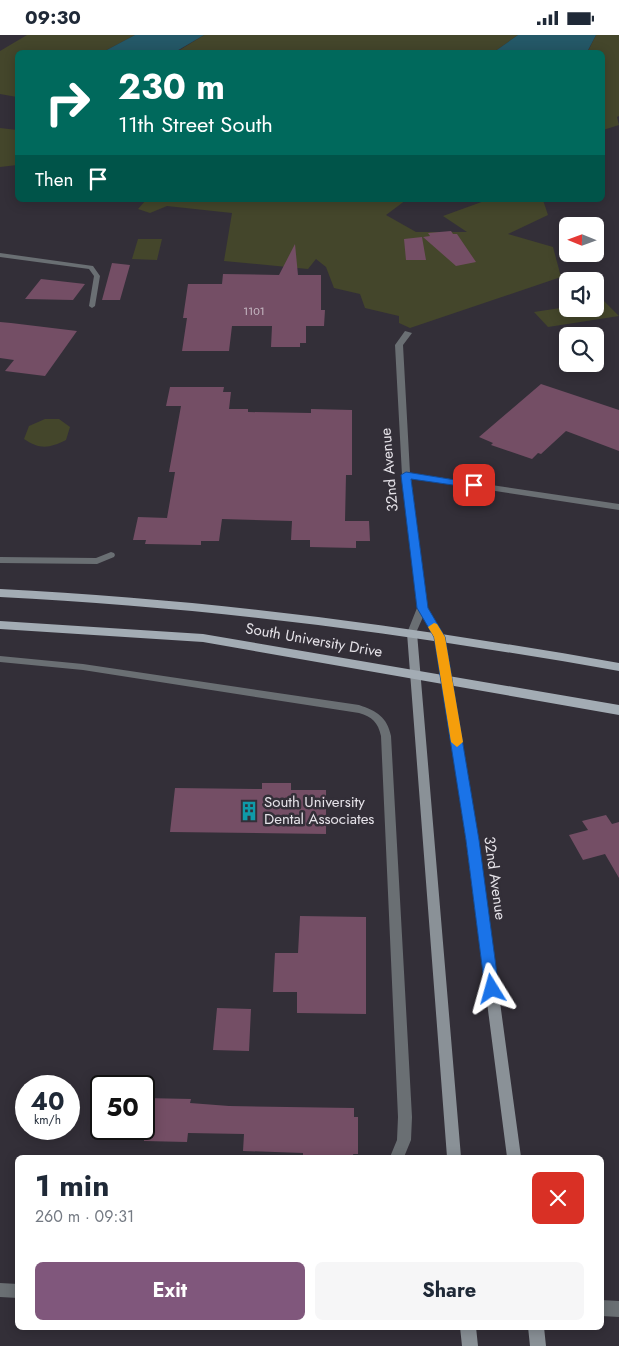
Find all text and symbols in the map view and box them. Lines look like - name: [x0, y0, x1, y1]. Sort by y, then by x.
- text: 09:30: [25, 4, 81, 31]
- text: 230 m: [118, 62, 225, 112]
- icon: right: [35, 70, 100, 135]
- text: 11th Street South: [118, 108, 273, 140]
- icon: arrive: [84, 165, 112, 193]
- text: Then: [35, 166, 74, 193]
- north arrow: [559, 217, 604, 263]
- map controls: [559, 217, 604, 372]
- button: sound: [559, 272, 604, 317]
- house number: 1101: [243, 303, 265, 319]
- button: search: [559, 327, 604, 372]
- street label: 32nd Avenue: [374, 427, 404, 513]
- pin: [453, 464, 495, 506]
- icon: arrive: [460, 471, 488, 499]
- street label: South University Drive: [244, 617, 384, 663]
- place label: South University Dental Associates: [264, 791, 374, 830]
- building icon: South University Dental Associates: [238, 800, 260, 822]
- street label: 32nd Avenue: [478, 835, 512, 922]
- position arrow: [465, 962, 517, 1014]
- speed limit sign: 50: [90, 1075, 155, 1140]
- text: 40: [30, 1083, 65, 1119]
- text: km/h: [34, 1111, 61, 1129]
- text: 1 min: [35, 1164, 109, 1207]
- button: close: [532, 1172, 584, 1224]
- text: 260 m · 09:31: [35, 1205, 134, 1228]
- button: Exit: [35, 1262, 305, 1320]
- button: Share: [315, 1262, 584, 1320]

